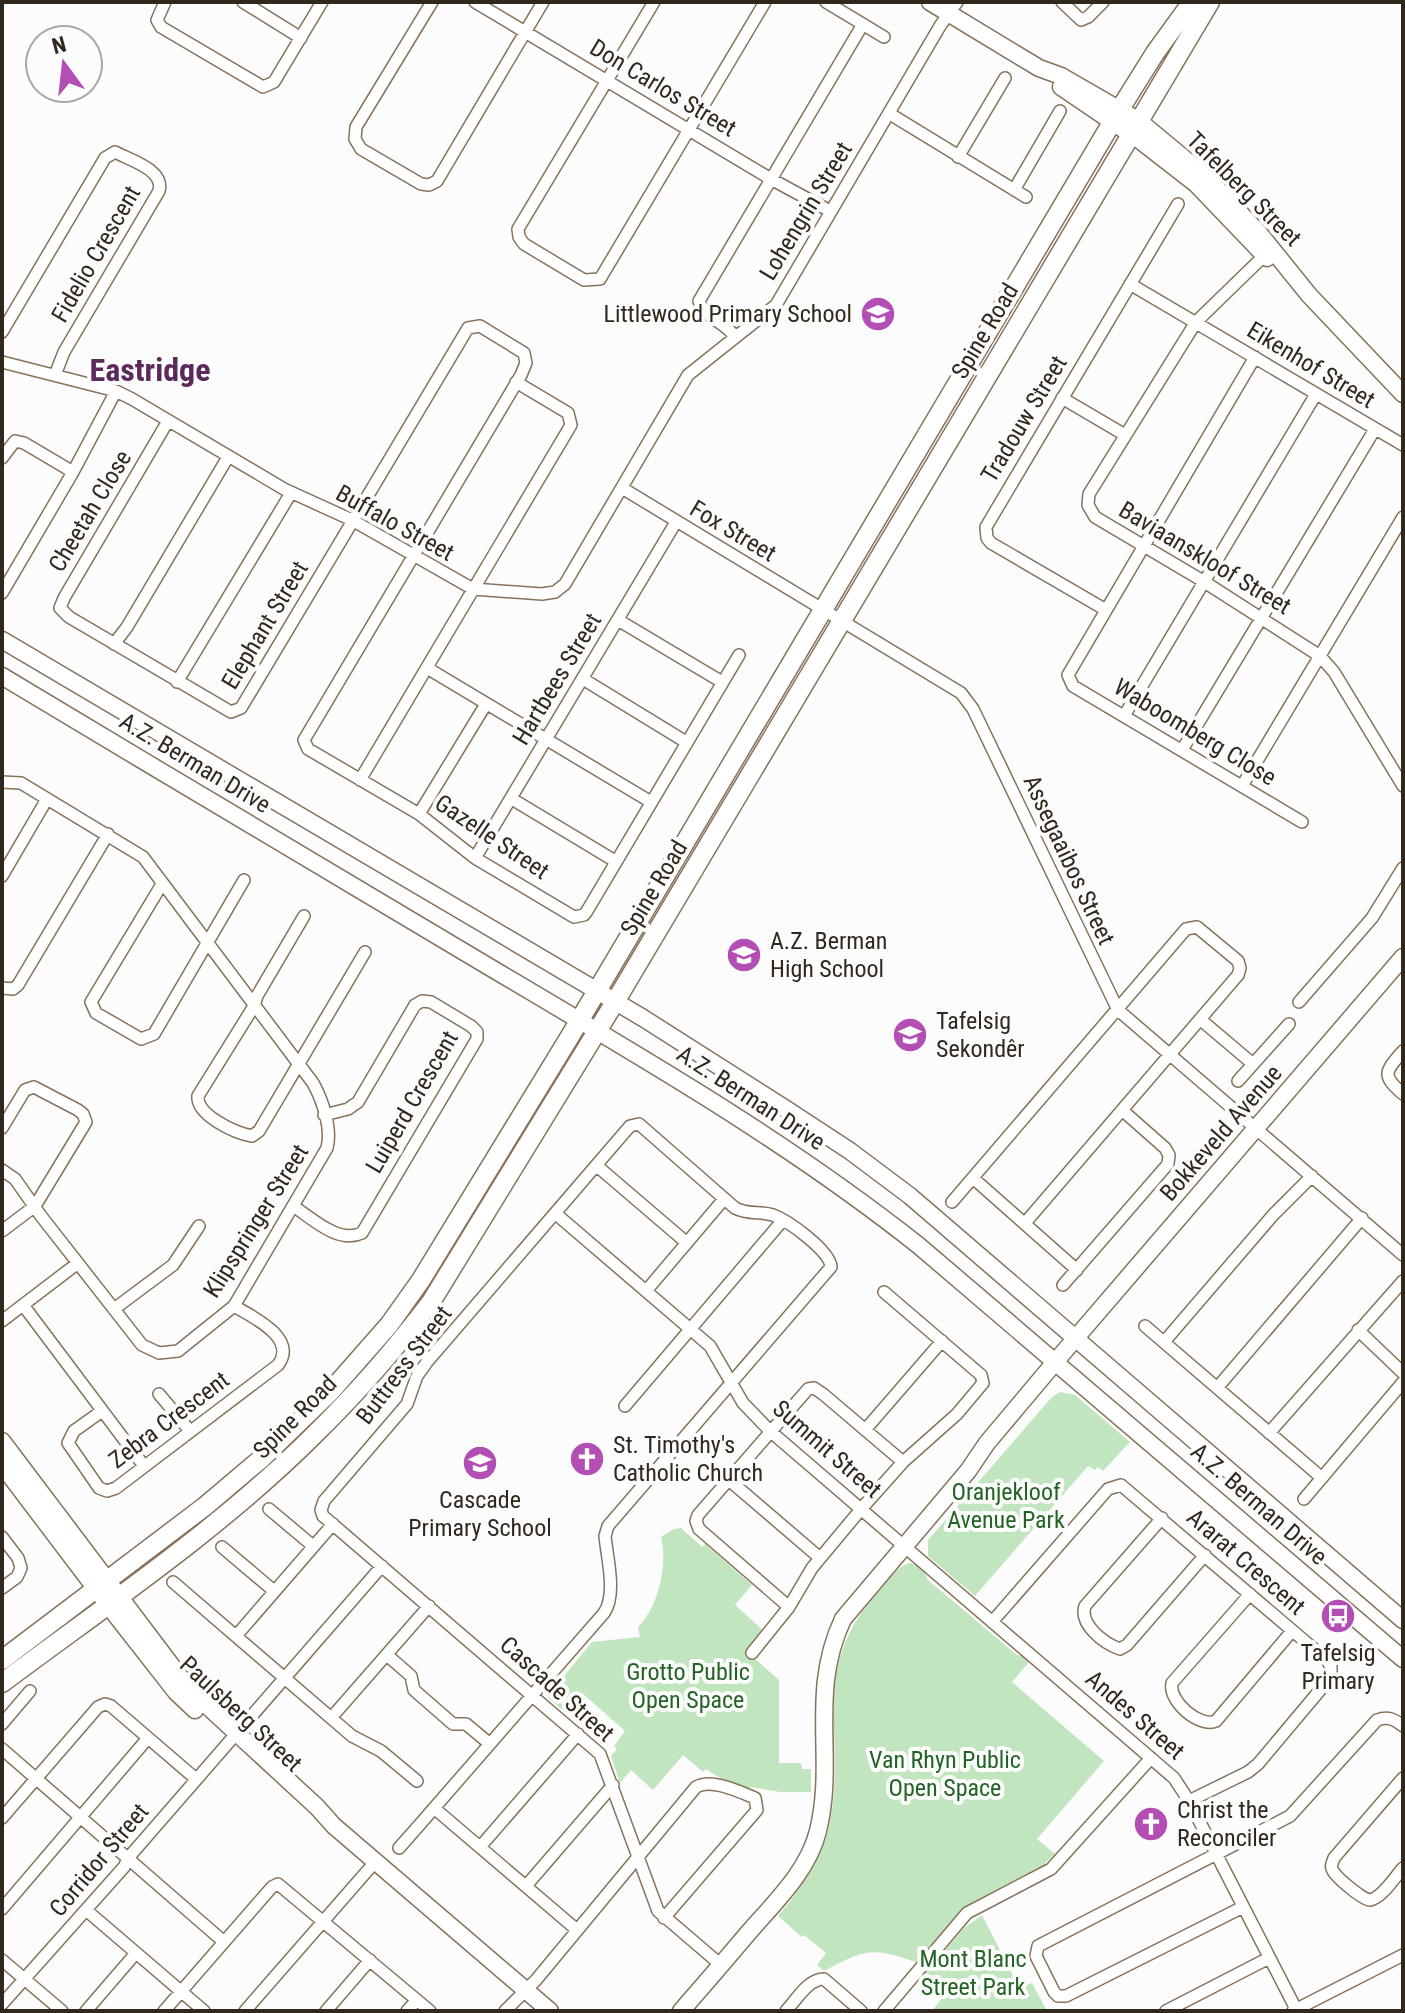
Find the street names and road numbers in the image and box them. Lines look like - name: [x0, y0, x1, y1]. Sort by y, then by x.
- street label: Don Carlos Street: [585, 33, 741, 143]
- street label: Tafelberg Street: [1181, 126, 1307, 252]
- street label: Lohengrin Street: [754, 137, 858, 285]
- street label: Fidelio Crescent: [46, 181, 146, 327]
- street label: Spine Road: [946, 278, 1024, 384]
- street label: Eikenhof Street: [1242, 316, 1380, 414]
- street label: Tradouw Street: [975, 351, 1073, 487]
- street label: Cheetah Close: [43, 445, 137, 577]
- street label: Buffalo Street: [331, 479, 459, 567]
- street label: Fox Street: [685, 494, 781, 568]
- street label: Baviaanskloof Street: [1114, 496, 1296, 620]
- street label: Elephant Street: [216, 556, 314, 694]
- street label: Hartbees Street: [507, 608, 607, 750]
- street label: Waboomberg Close: [1109, 673, 1281, 791]
- street label: A.Z. Berman Drive: [115, 707, 275, 819]
- street label: Assegaaibos Street: [1017, 771, 1121, 949]
- street label: Gazelle Street: [430, 789, 554, 885]
- street label: Spine Road: [615, 835, 693, 941]
- street label: Luiperd Crescent: [360, 1026, 464, 1178]
- street label: A.Z. Berman Drive: [672, 1040, 830, 1156]
- street label: Bokkeveld Avenue: [1154, 1059, 1288, 1207]
- street label: Klipspringer Street: [198, 1139, 314, 1303]
- street label: Buttress Street: [350, 1300, 458, 1430]
- street label: Zebra Crescent: [103, 1366, 235, 1474]
- street label: Spine Road: [247, 1369, 343, 1465]
- street label: Summit Street: [767, 1394, 887, 1504]
- street label: A.Z. Berman Drive: [1185, 1437, 1333, 1571]
- street label: Ararat Crescent: [1181, 1503, 1311, 1621]
- street label: Cascade Street: [494, 1631, 620, 1747]
- street label: Paulsberg Street: [174, 1650, 308, 1778]
- street label: Andes Street: [1080, 1665, 1190, 1765]
- street label: Corridor Street: [44, 1798, 154, 1922]

